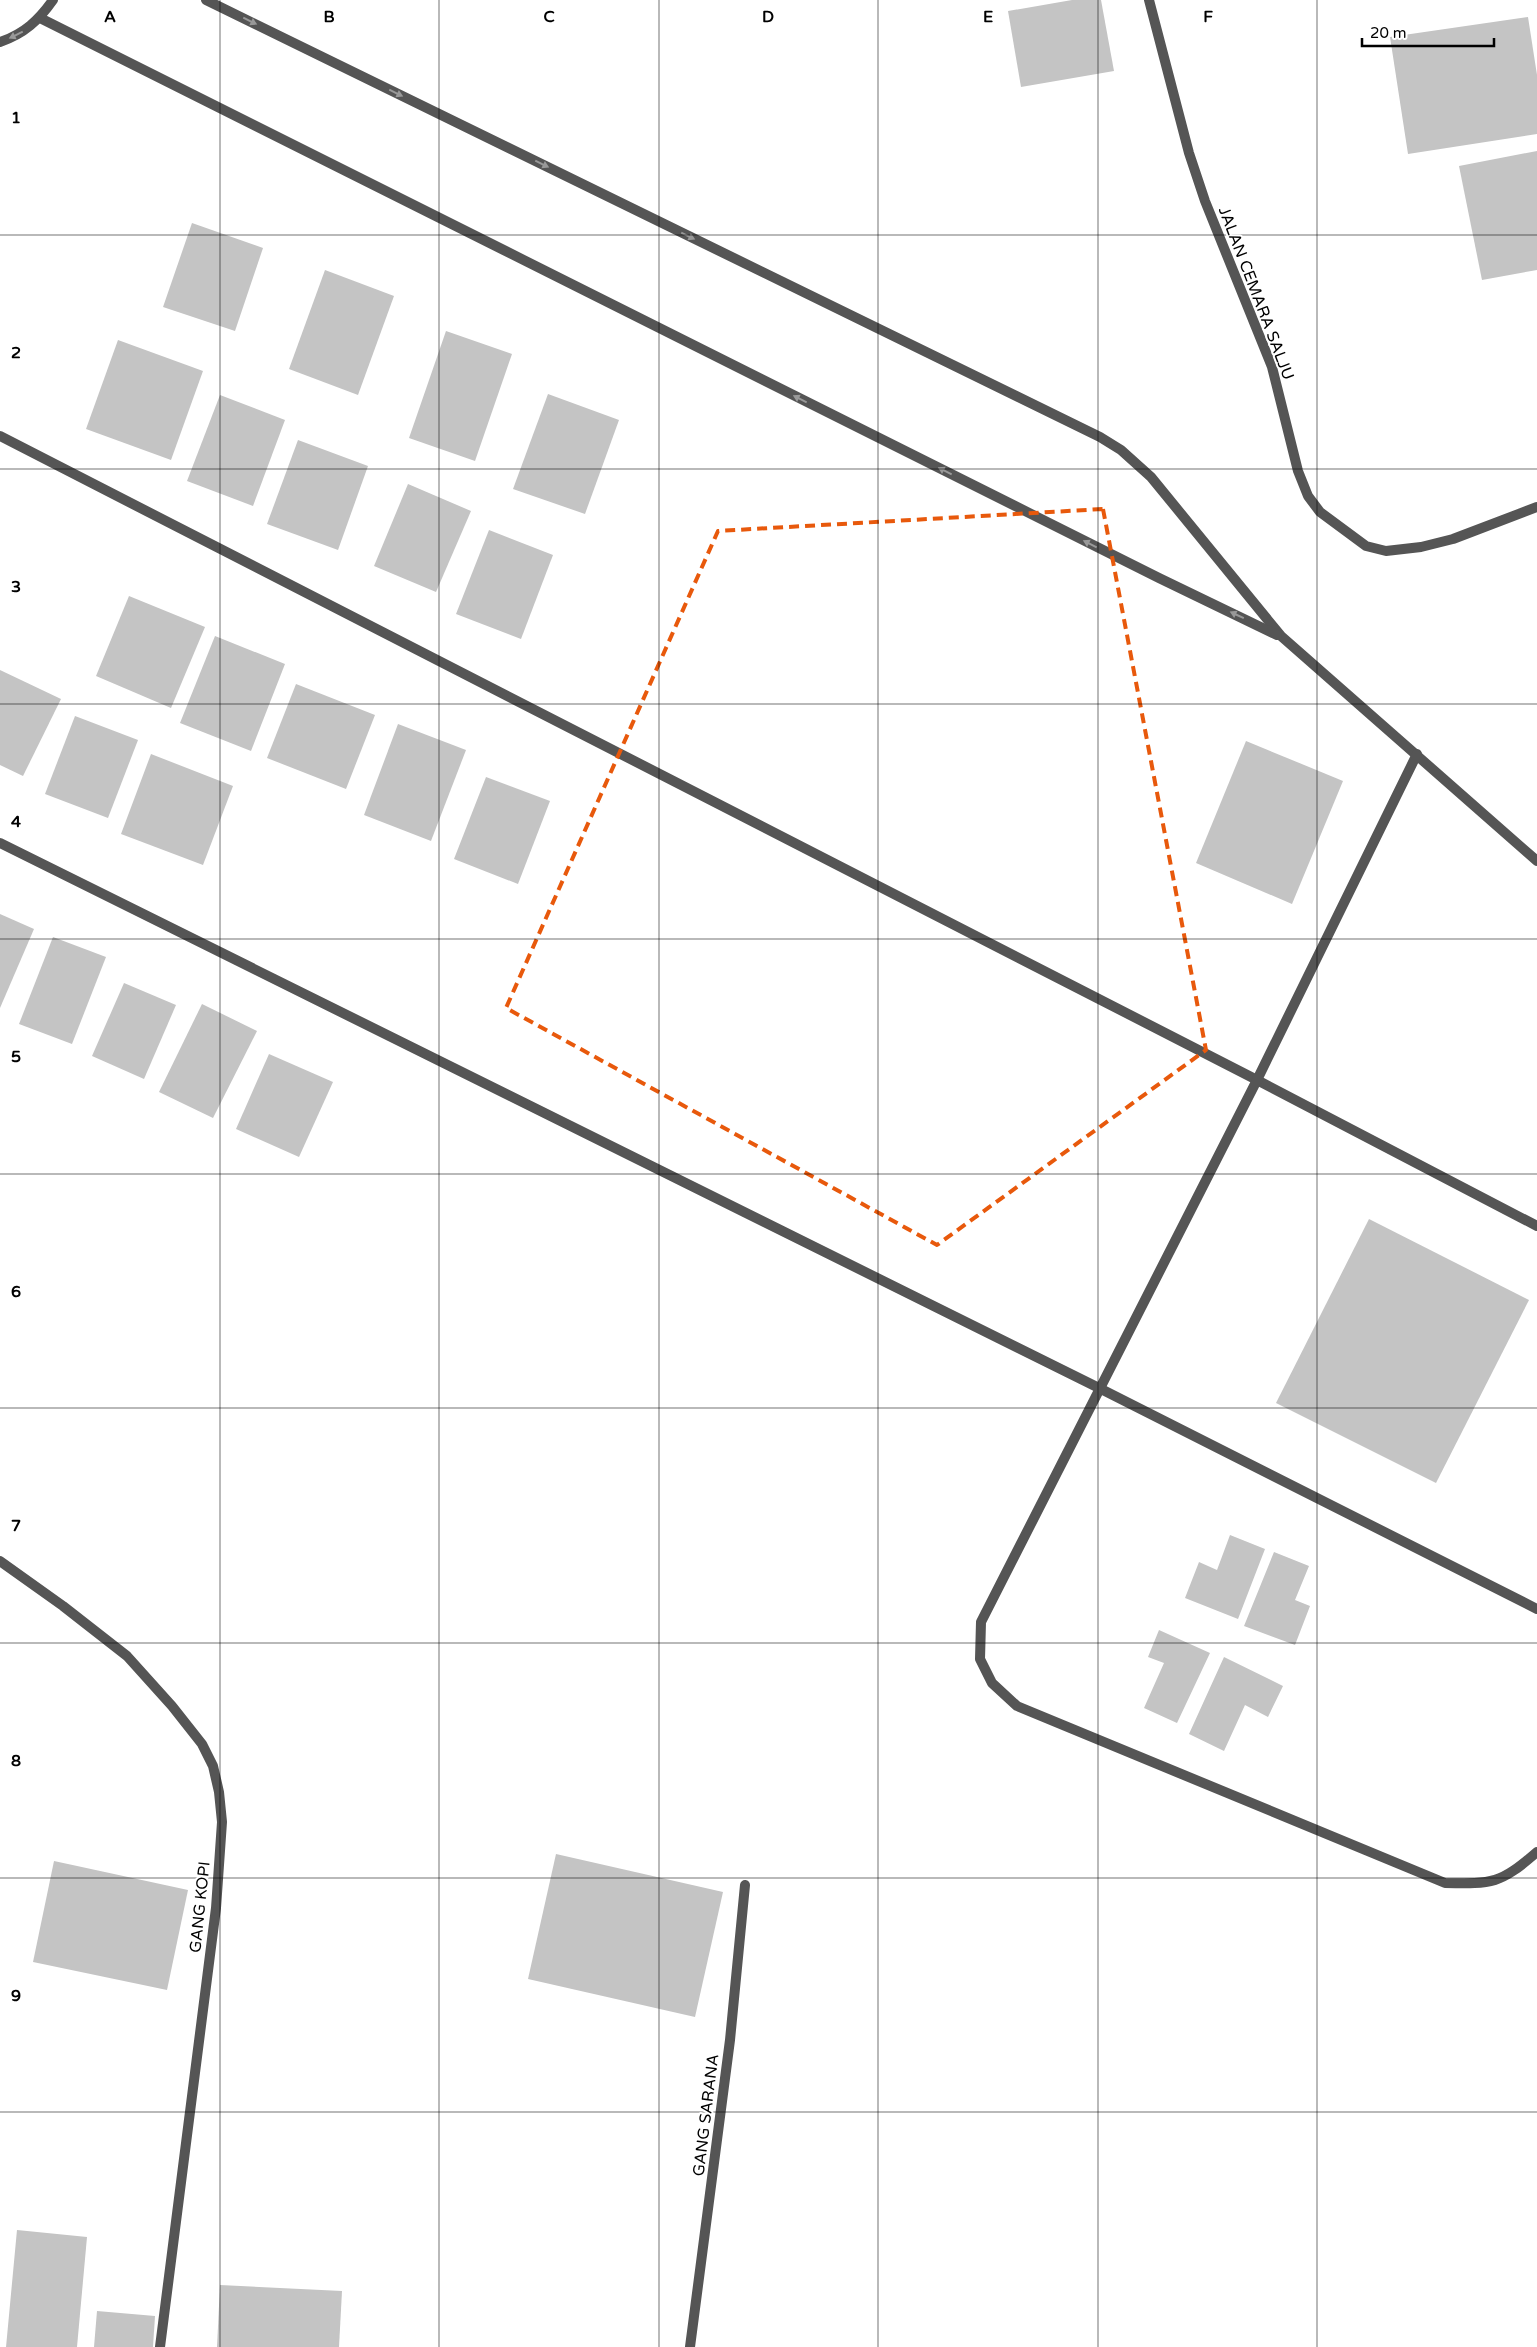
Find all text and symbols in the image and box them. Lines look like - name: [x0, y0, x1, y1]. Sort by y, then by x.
- text: A: [104, 7, 116, 27]
- text: B: [323, 7, 335, 27]
- text: C: [543, 7, 555, 27]
- text: D: [762, 7, 774, 27]
- text: E: [983, 7, 993, 27]
- text: F: [1203, 7, 1213, 27]
- scale bar: [1362, 15, 1494, 47]
- one-way arrow: [243, 18, 257, 26]
- text: 20 m: [1370, 24, 1407, 42]
- one-way arrow: [8, 31, 23, 39]
- one-way arrow: [389, 89, 403, 97]
- text: 1: [11, 108, 21, 128]
- one-way arrow: [535, 160, 549, 168]
- street label: JALAN CEMARA SALJU: [1214, 204, 1298, 383]
- one-way arrow: [681, 232, 695, 240]
- text: 2: [11, 343, 21, 363]
- one-way arrow: [793, 394, 807, 402]
- one-way arrow: [938, 467, 952, 475]
- one-way arrow: [1083, 540, 1098, 548]
- text: 3: [11, 577, 21, 597]
- one-way arrow: [1229, 611, 1244, 619]
- text: 4: [11, 812, 21, 832]
- text: 5: [11, 1047, 21, 1067]
- text: 6: [11, 1282, 21, 1302]
- text: 7: [11, 1516, 21, 1536]
- text: 8: [11, 1751, 21, 1771]
- street label: GANG KOPI: [185, 1860, 215, 1954]
- text: 9: [11, 1986, 21, 2006]
- street label: GANG SARANA: [689, 2053, 723, 2177]

